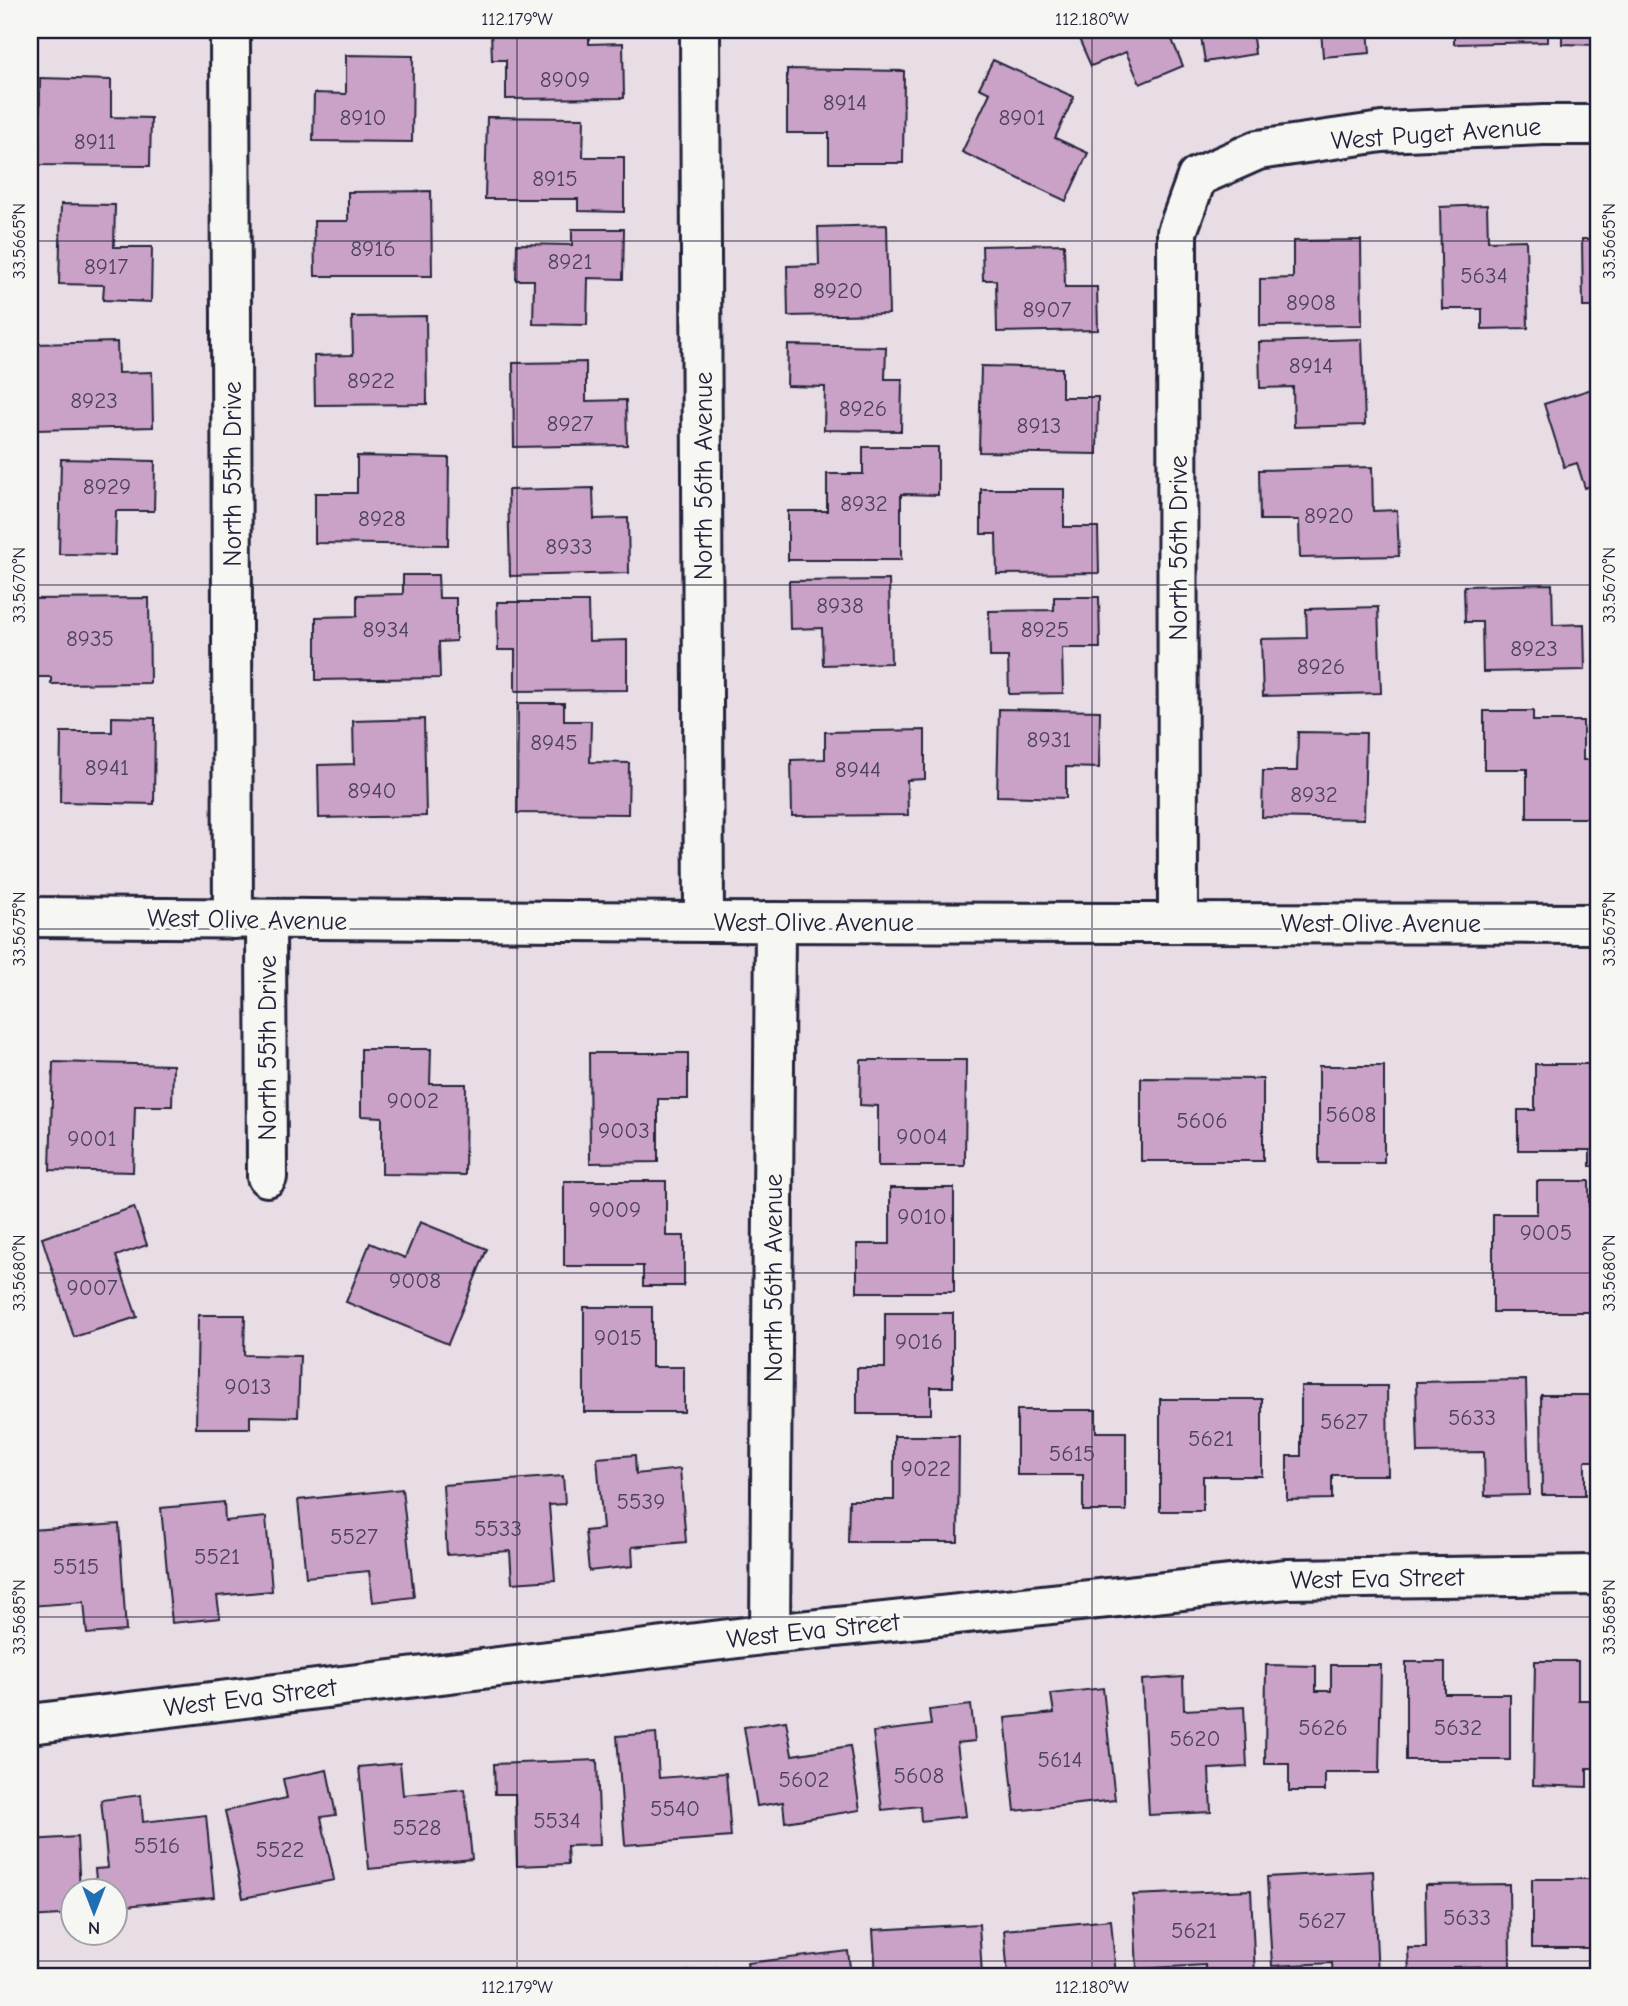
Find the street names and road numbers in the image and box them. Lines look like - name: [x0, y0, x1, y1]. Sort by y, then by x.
- street label: West Puget Avenue: [1330, 112, 1542, 156]
- street label: North 56th Avenue: [689, 372, 719, 580]
- street label: North 55th Drive: [218, 381, 248, 567]
- street label: North 56th Drive: [1164, 455, 1194, 641]
- street label: West Olive Avenue: [147, 903, 347, 937]
- street label: West Olive Avenue: [714, 908, 914, 938]
- street label: West Olive Avenue: [1281, 909, 1481, 939]
- street label: North 55th Drive: [253, 955, 283, 1141]
- street label: North 56th Avenue: [759, 1174, 789, 1382]
- street label: West Eva Street: [1290, 1562, 1466, 1596]
- street label: West Eva Street: [725, 1607, 903, 1655]
- street label: West Eva Street: [162, 1672, 340, 1723]

